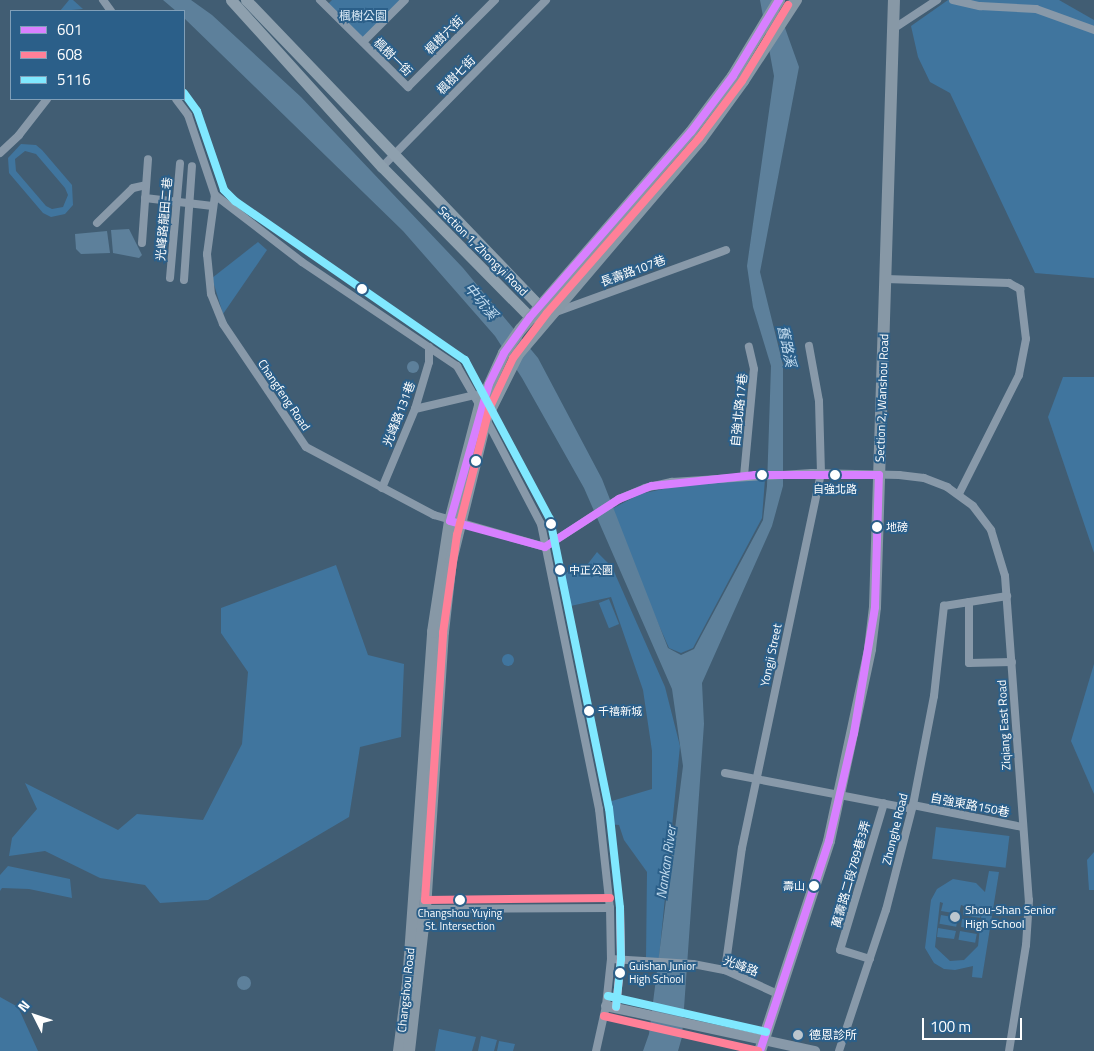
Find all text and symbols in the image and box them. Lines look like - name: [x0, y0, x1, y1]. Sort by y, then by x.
- park label: 楓樹公園: [339, 9, 387, 23]
- legend: [10, 10, 185, 100]
- street label: 楓樹六街: [422, 13, 466, 57]
- text: 601: [57, 18, 82, 41]
- street label: 楓樹一街: [371, 35, 415, 79]
- text: 608: [57, 43, 82, 66]
- street label: 楓樹七街: [434, 53, 478, 97]
- text: 5116: [57, 68, 91, 91]
- street label: 光峰路龍田二巷: [153, 177, 175, 261]
- street label: Section 1, Zhongyi Road: [435, 203, 531, 299]
- street label: 長壽路107巷: [599, 253, 667, 289]
- water label: 中坑溪: [461, 280, 501, 322]
- unlabelled marker: [357, 284, 367, 294]
- water label: 舊路溪: [774, 324, 800, 368]
- street label: Section 2, Wanshou Road: [873, 334, 891, 462]
- street label: Changfeng Road: [255, 357, 313, 433]
- street label: 自強北路17巷: [728, 373, 750, 447]
- street label: 光峰路131巷: [380, 380, 418, 448]
- unlabelled marker: [471, 456, 481, 466]
- unlabelled marker: [757, 470, 767, 480]
- marker: 自強北路: [830, 470, 840, 480]
- place label: 自強北路: [813, 482, 857, 496]
- unlabelled marker: [546, 519, 556, 529]
- place label: 地磅: [886, 520, 908, 534]
- marker: 地磅: [872, 522, 882, 532]
- place label: 中正公園: [569, 563, 613, 577]
- marker: 中正公園: [555, 565, 565, 575]
- street label: Yongji Street: [757, 622, 785, 688]
- street label: Ziqiang East Road: [994, 680, 1014, 770]
- place label: 千禧新城: [598, 704, 642, 718]
- marker: 千禧新城: [584, 706, 594, 716]
- street label: 自強東路150巷: [929, 790, 1011, 820]
- street label: Zhonghe Road: [879, 792, 911, 866]
- street label: 萬壽路二段789巷3弄: [829, 819, 873, 929]
- water label: Nankan River: [653, 824, 679, 900]
- place label: 壽山: [783, 879, 805, 893]
- marker: 壽山: [809, 881, 819, 891]
- marker: Changshou Yuying St. Intersection: [455, 895, 465, 905]
- place label: Shou-Shan Senior High School: [965, 903, 1056, 931]
- place label: Changshou Yuying St. Intersection: [418, 907, 502, 933]
- marker: Shou-Shan Senior High School: [949, 911, 961, 923]
- street label: Changshou Road: [394, 947, 418, 1033]
- street label: 光峰路: [722, 953, 760, 979]
- place label: Guishan Junior High School: [629, 960, 696, 986]
- marker: Guishan Junior High School: [615, 968, 625, 978]
- north arrow: [10, 991, 60, 1041]
- text: N: [12, 995, 34, 1016]
- scale bar: [924, 1008, 1024, 1040]
- text: 100 m: [930, 1015, 971, 1038]
- marker: 德恩診所: [791, 1028, 805, 1042]
- place label: 德恩診所: [809, 1028, 857, 1042]

